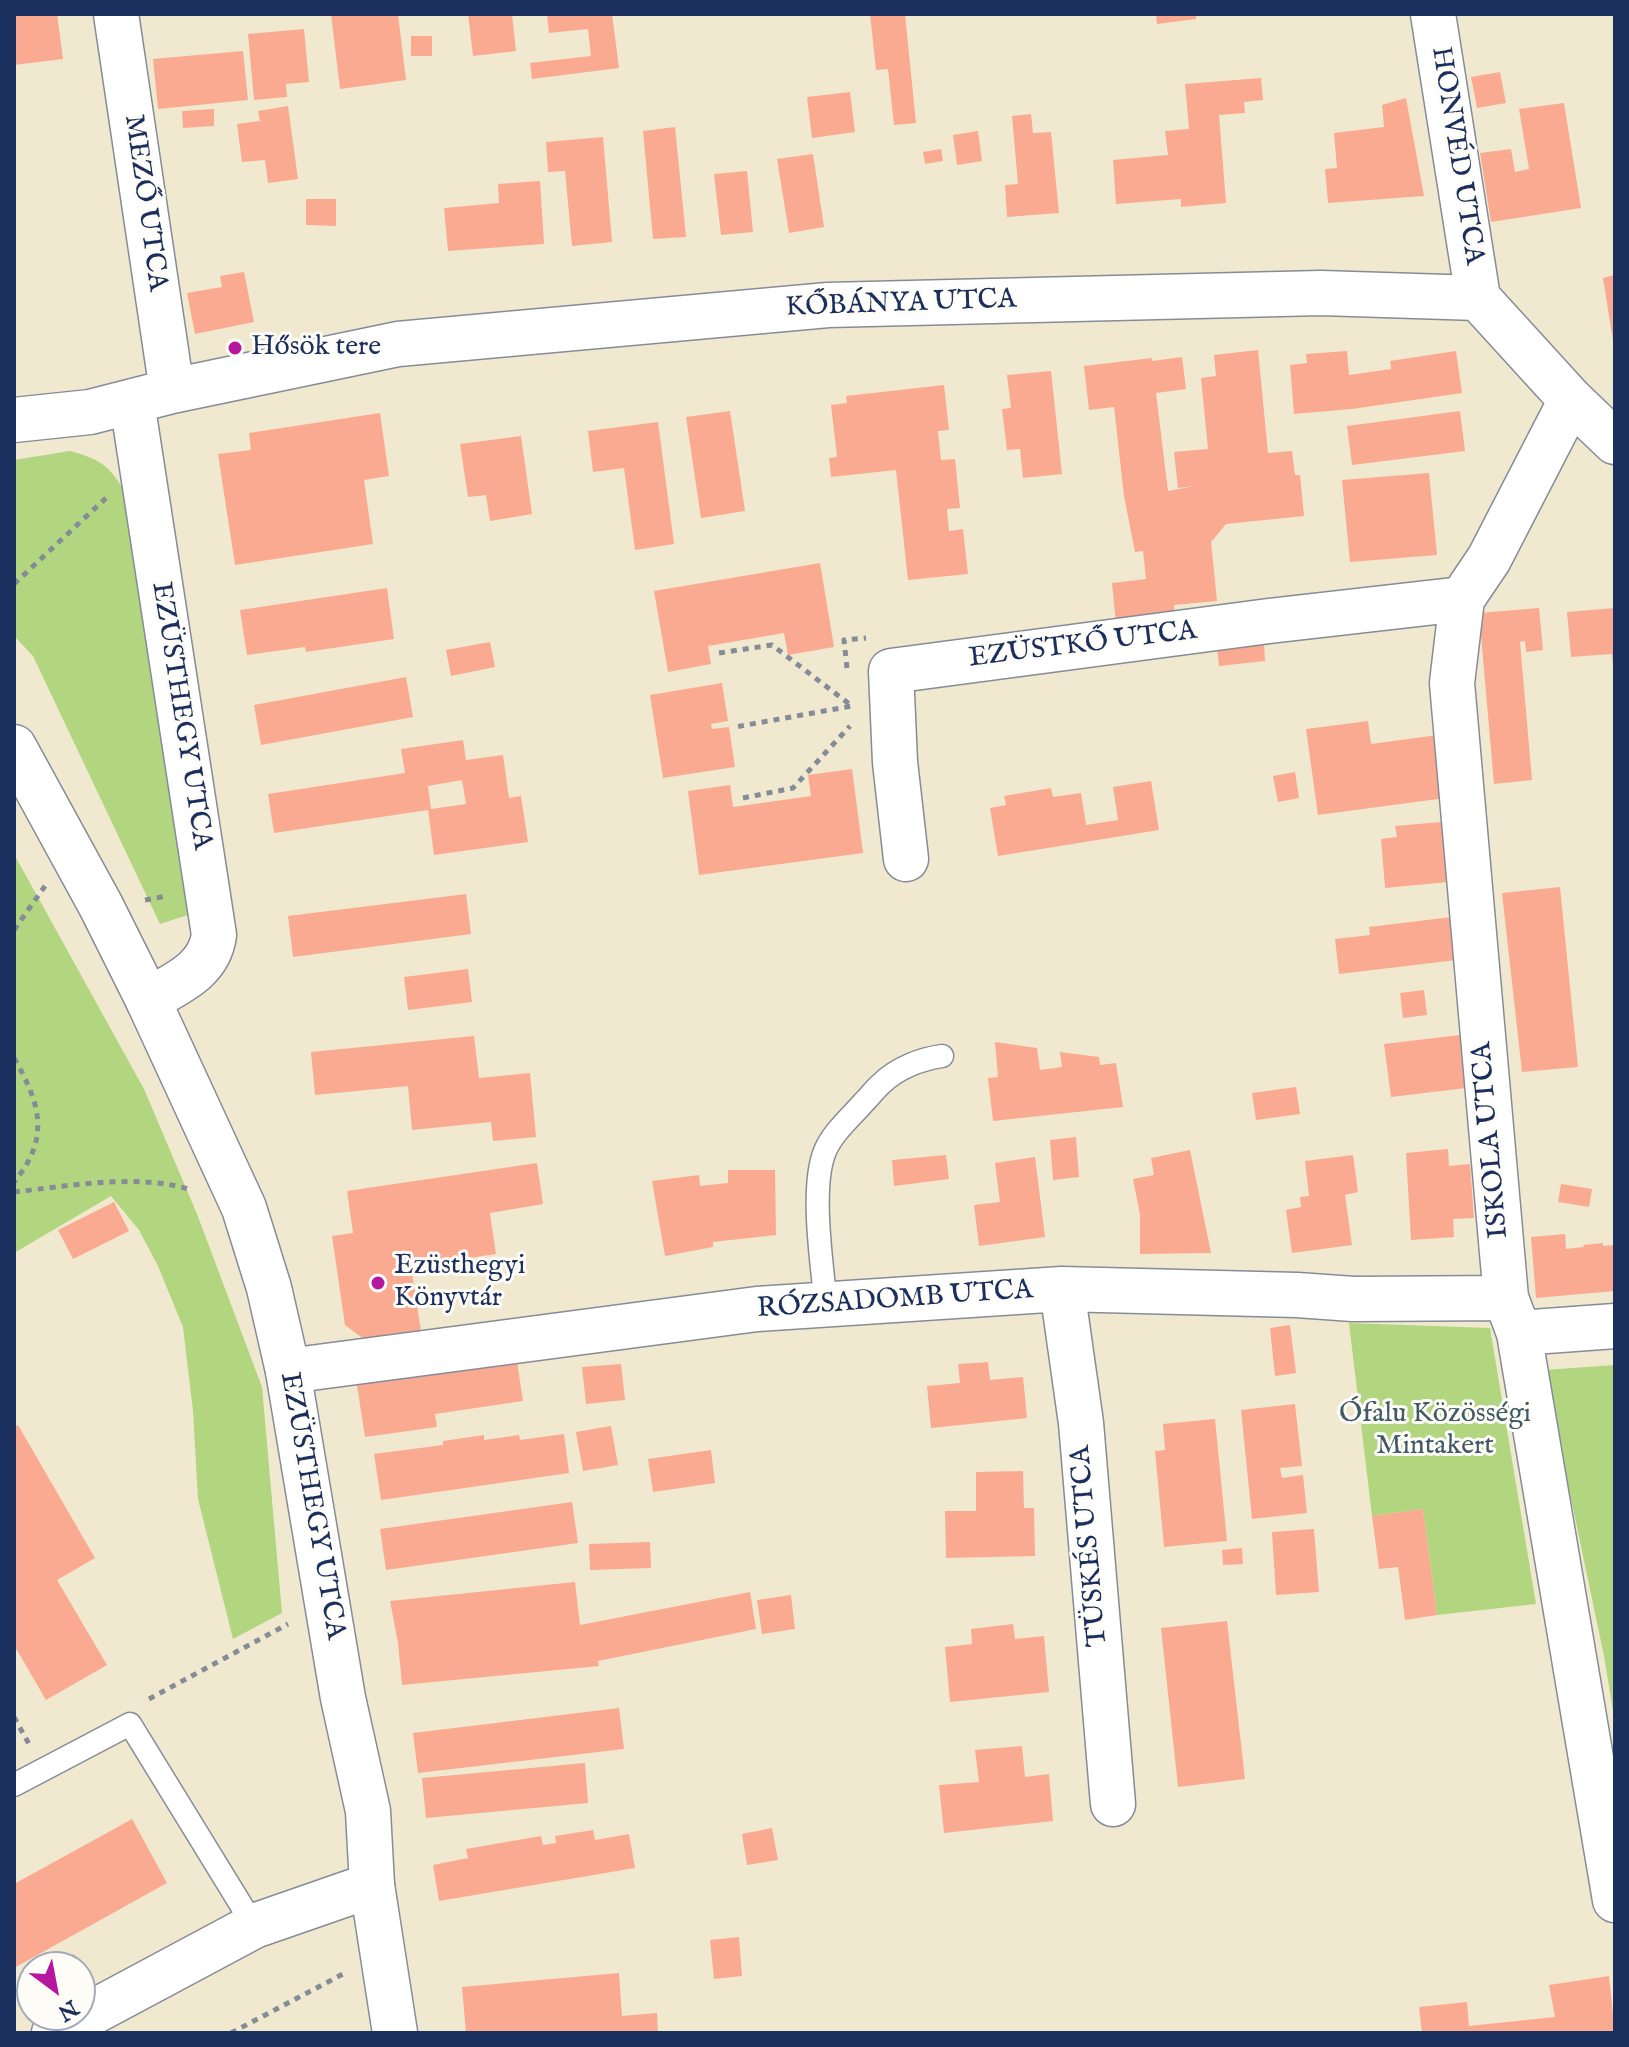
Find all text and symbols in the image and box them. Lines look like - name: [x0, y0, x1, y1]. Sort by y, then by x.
- street label: HONVÉD UTCA: [1422, 45, 1490, 267]
- street label: MEZŐ UTCA: [115, 113, 173, 293]
- street label: KŐBÁNYA UTCA: [785, 284, 1017, 326]
- place label: Hősök tere: [251, 331, 381, 365]
- marker: Hősök tere: [226, 339, 244, 357]
- street label: EZÜSTHEGY UTCA: [142, 580, 218, 852]
- street label: EZÜSTKŐ UTCA: [967, 615, 1199, 677]
- street label: ISKOLA UTCA: [1467, 1040, 1517, 1240]
- place label: Ezüsthegyi Könyvtár: [394, 1250, 525, 1316]
- marker: Ezüsthegyi Könyvtár: [369, 1274, 387, 1292]
- street label: RÓZSADOMB UTCA: [756, 1275, 1034, 1327]
- street label: EZÜSTHEGY UTCA: [271, 1370, 351, 1642]
- park label: Ófalu Közösségi Mintakert: [1339, 1398, 1531, 1464]
- street label: TÜSKÉS UTCA: [1065, 1444, 1117, 1648]
- north arrow: [16, 1951, 96, 2031]
- text: N: [52, 1993, 83, 2027]

